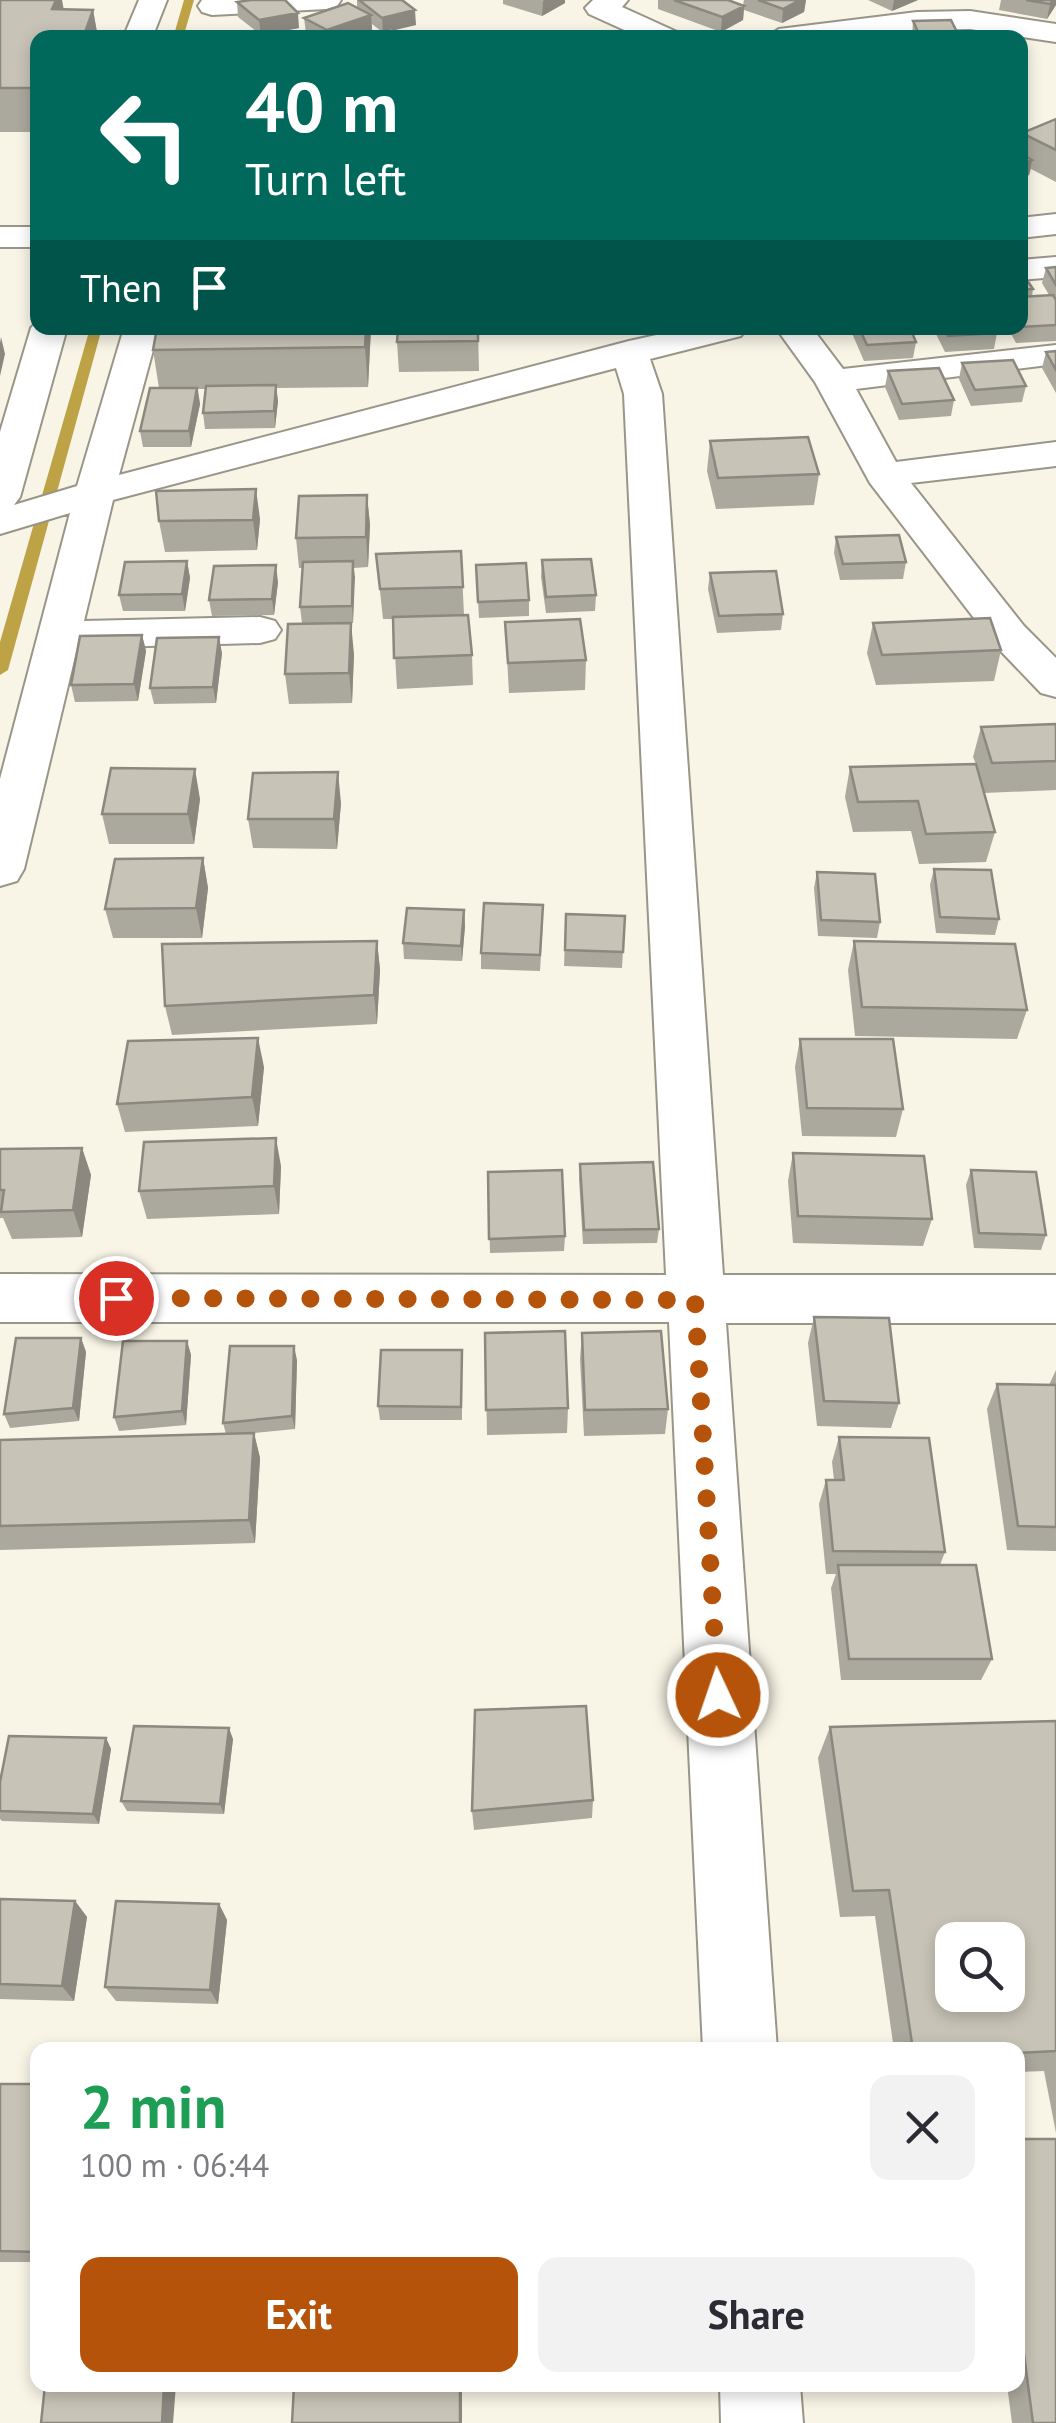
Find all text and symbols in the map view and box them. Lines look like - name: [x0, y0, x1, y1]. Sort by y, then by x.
- text: 40 m: [245, 61, 398, 151]
- icon: left: [80, 70, 210, 200]
- text: Turn left: [245, 149, 406, 207]
- icon: arrive: [182, 260, 237, 315]
- text: Then: [80, 263, 162, 312]
- pin: [74, 1256, 159, 1341]
- icon: arrive: [89, 1271, 144, 1326]
- position arrow: [666, 1643, 770, 1747]
- map controls: [935, 1922, 1025, 2012]
- button: search: [935, 1922, 1025, 2012]
- text: 2 min: [80, 2067, 226, 2145]
- button: close: [870, 2075, 975, 2180]
- text: 100 m · 06:44: [80, 2144, 269, 2186]
- button: Exit: [80, 2257, 518, 2372]
- button: Share: [538, 2257, 975, 2372]

